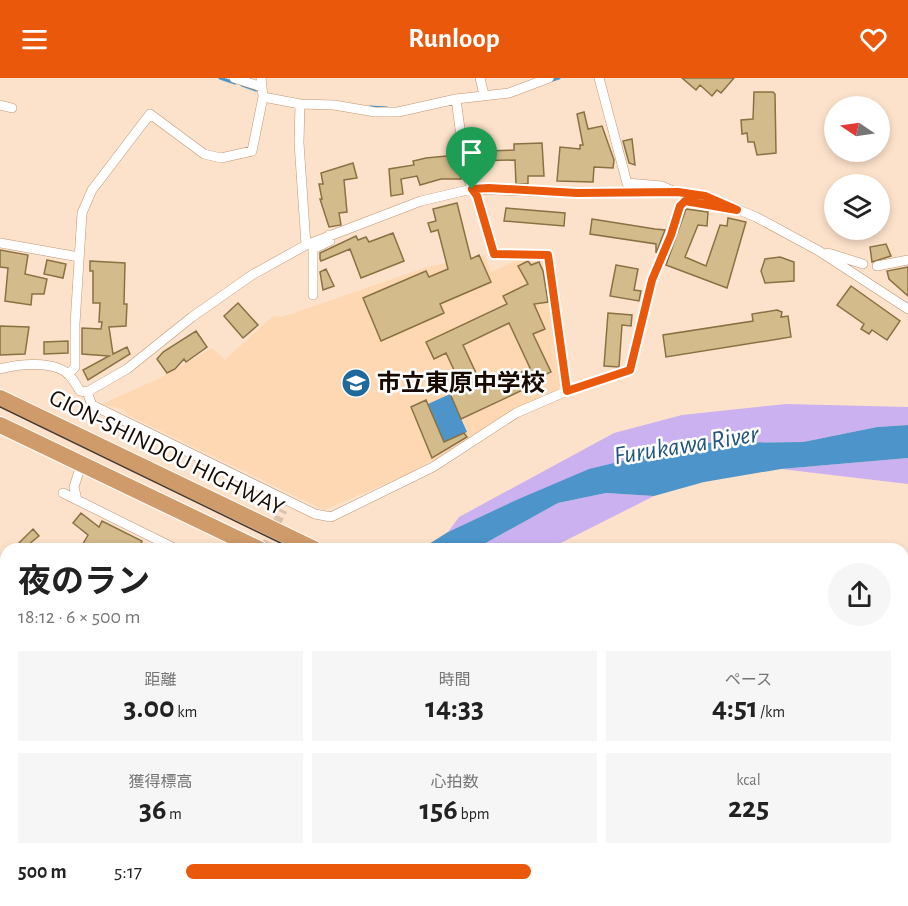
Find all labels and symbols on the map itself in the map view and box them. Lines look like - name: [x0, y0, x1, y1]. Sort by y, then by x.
- north arrow: [824, 96, 890, 162]
- pin: [446, 127, 497, 189]
- school or university icon: 市立東原中学校: [340, 367, 372, 399]
- place label: 市立東原中学校: [377, 370, 545, 396]
- street label: GION-SHINDOU HIGHWAY: [45, 386, 288, 520]
- water label: Furukawa River: [612, 420, 762, 469]

